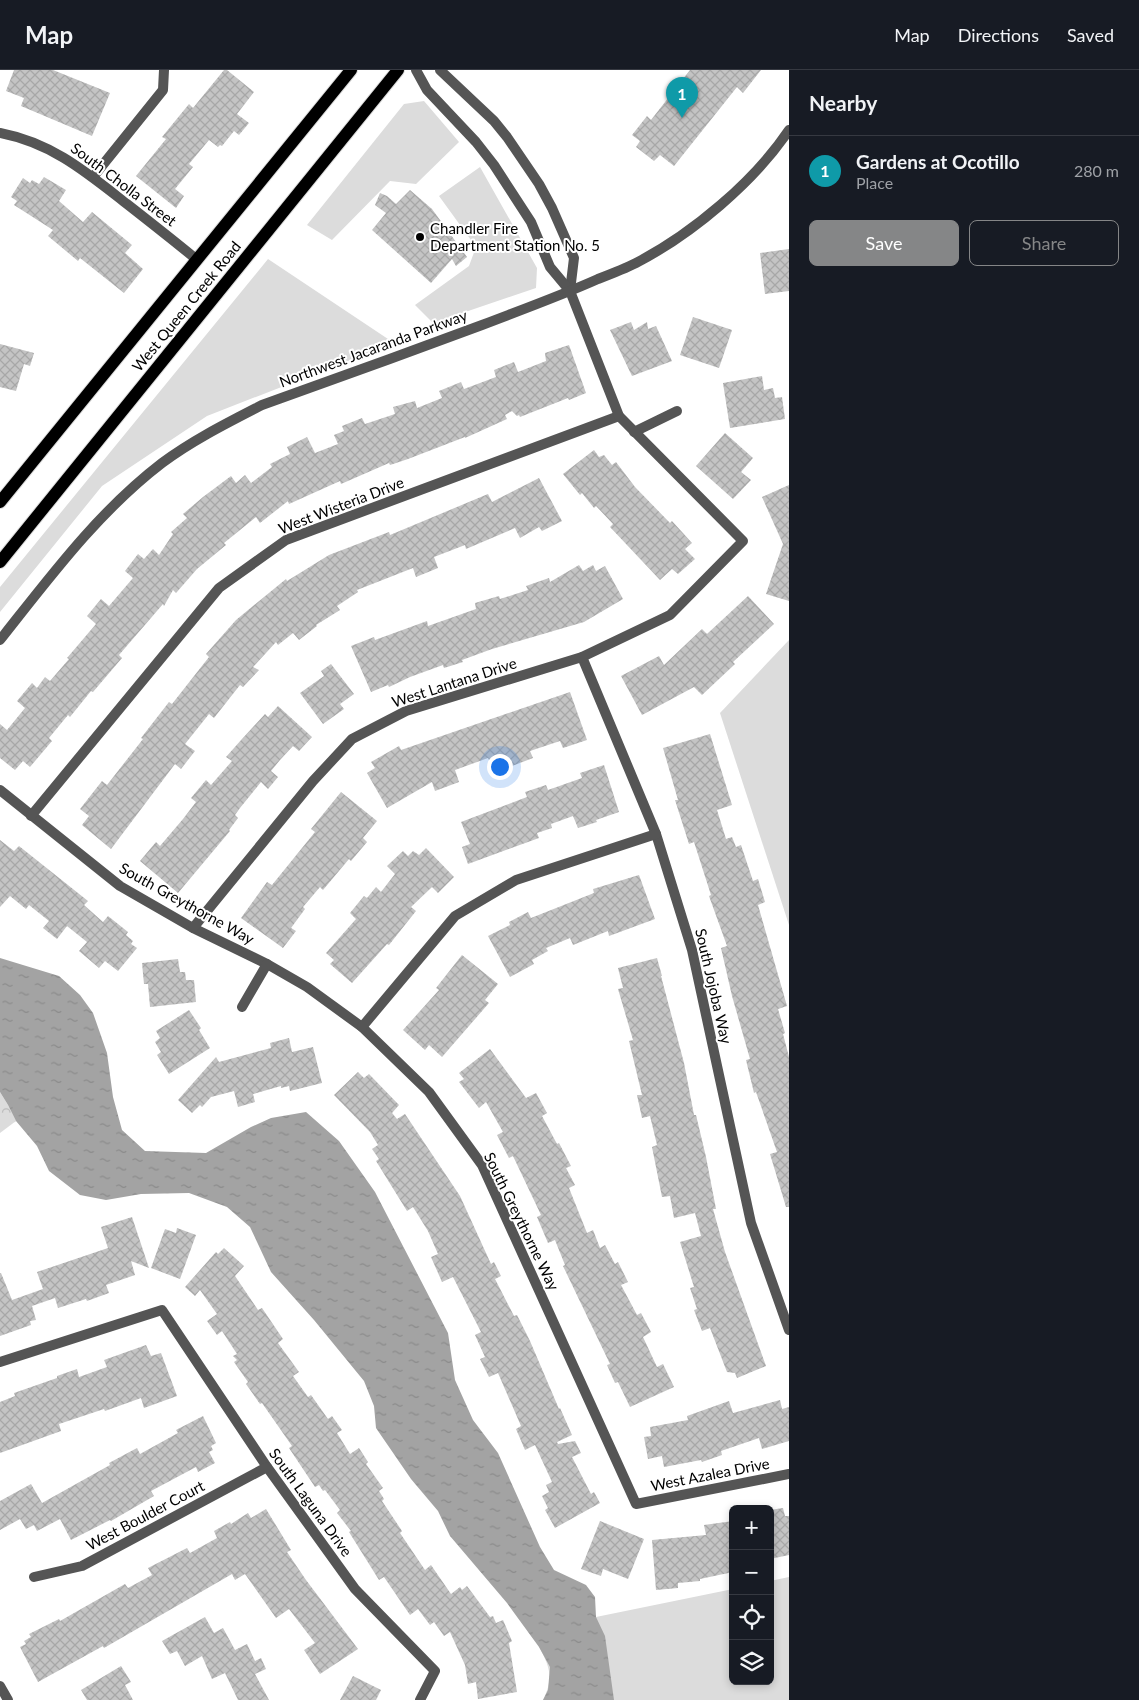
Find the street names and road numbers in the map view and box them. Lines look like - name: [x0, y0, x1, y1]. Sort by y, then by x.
- street label: South Cholla Street: [68, 139, 181, 230]
- street label: West Queen Creek Road: [128, 237, 244, 375]
- street label: Northwest Jacaranda Parkway: [277, 305, 470, 390]
- street label: West Wisteria Drive: [276, 473, 406, 537]
- street label: West Lantana Drive: [389, 653, 519, 711]
- street label: South Greythorne Way: [116, 858, 258, 948]
- street label: South Jojoba Way: [692, 926, 736, 1046]
- street label: South Greythorne Way: [481, 1149, 563, 1293]
- street label: South Laguna Drive: [266, 1444, 356, 1560]
- street label: West Azalea Drive: [649, 1454, 771, 1494]
- street label: West Boulder Court: [83, 1476, 208, 1554]

